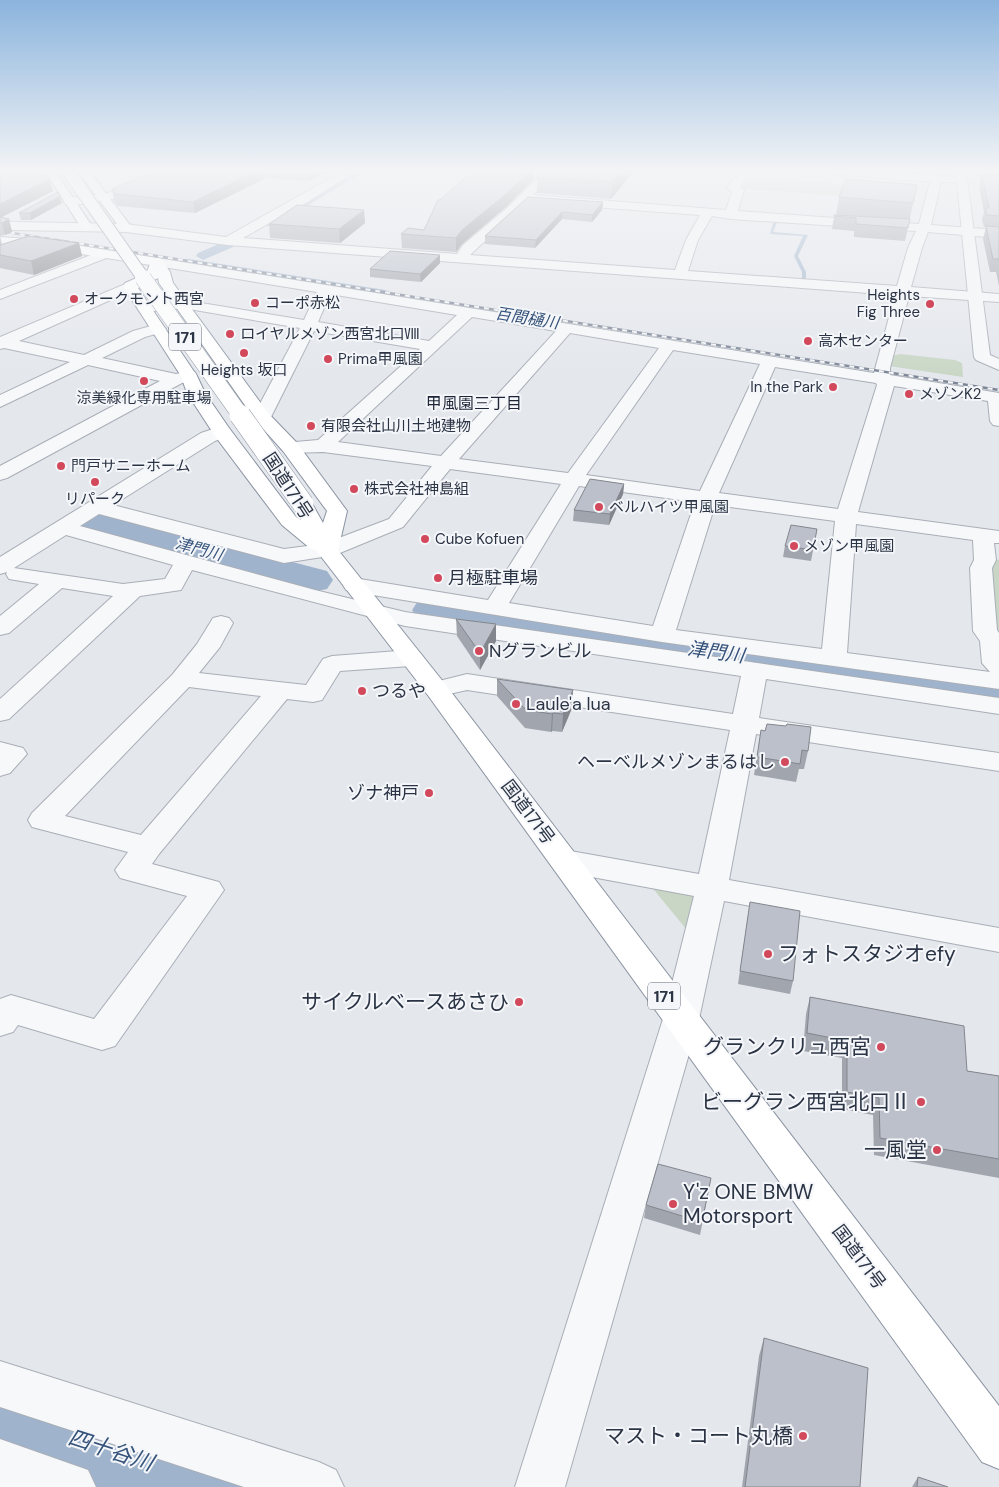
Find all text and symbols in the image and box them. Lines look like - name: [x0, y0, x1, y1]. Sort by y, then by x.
- place label: Heights Fig Three: [857, 285, 920, 322]
- place label: オークモント西宮: [84, 289, 204, 309]
- marker: オークモント西宮: [68, 293, 80, 305]
- place label: コーポ赤松: [265, 293, 340, 313]
- marker: コーポ赤松: [249, 297, 261, 309]
- marker: Heights Fig Three: [924, 298, 936, 310]
- water label: 百間樋川: [494, 303, 562, 334]
- road number: 171: [169, 324, 201, 351]
- place label: ロイヤルメゾン西宮北口Ⅷ: [240, 324, 420, 344]
- marker: ロイヤルメゾン西宮北口Ⅷ: [224, 328, 236, 340]
- place label: 高木センター: [818, 331, 908, 351]
- marker: 高木センター: [802, 335, 814, 347]
- marker: Heights 坂口: [238, 347, 250, 359]
- place label: Prima甲風園: [338, 349, 422, 369]
- marker: Prima甲風園: [322, 353, 334, 365]
- place label: Heights 坂口: [201, 360, 287, 380]
- marker: 涼美緑化専用駐車場: [138, 375, 150, 387]
- place label: In the Park: [750, 377, 823, 397]
- marker: In the Park: [827, 381, 839, 393]
- place label: メゾンK2: [919, 384, 981, 404]
- place label: 涼美緑化専用駐車場: [76, 388, 212, 408]
- marker: メゾンK2: [903, 388, 915, 400]
- district label: 甲風園三丁目: [426, 393, 522, 414]
- place label: 有限会社山川土地建物: [321, 416, 471, 436]
- marker: 有限会社山川土地建物: [305, 420, 317, 432]
- street label: 国道171号: [258, 448, 318, 524]
- place label: 門戸サニーホーム: [71, 456, 191, 476]
- marker: 門戸サニーホーム: [55, 460, 67, 472]
- marker: リパーク: [89, 476, 101, 488]
- place label: 株式会社神島組: [364, 479, 469, 499]
- marker: 株式会社神島組: [348, 483, 360, 495]
- place label: リパーク: [65, 489, 125, 509]
- place label: ベルハイツ甲風園: [609, 497, 729, 517]
- marker: ベルハイツ甲風園: [593, 501, 605, 513]
- place label: Cube Kofuen: [435, 529, 524, 549]
- water label: 津門川: [173, 533, 227, 566]
- marker: Cube Kofuen: [419, 533, 431, 545]
- place label: メゾン甲風園: [804, 536, 894, 556]
- marker: メゾン甲風園: [788, 540, 800, 552]
- place label: 月極駐車場: [448, 566, 538, 590]
- marker: 月極駐車場: [432, 572, 444, 584]
- water label: 津門川: [686, 636, 748, 669]
- place label: Nグランビル: [489, 639, 591, 663]
- marker: Nグランビル: [473, 645, 485, 657]
- place label: つるや: [372, 679, 426, 703]
- marker: つるや: [356, 685, 368, 697]
- place label: Laule'a lua: [526, 692, 611, 716]
- marker: Laule'a lua: [510, 698, 522, 710]
- place label: ヘーベルメゾンまるはし: [577, 750, 775, 774]
- marker: ヘーベルメゾンまるはし: [779, 756, 791, 768]
- street label: 国道171号: [496, 775, 560, 849]
- place label: ゾナ神戸: [347, 781, 419, 805]
- marker: ゾナ神戸: [423, 787, 435, 799]
- place label: フォトスタジオefy: [778, 940, 956, 968]
- marker: フォトスタジオefy: [762, 948, 774, 960]
- road number: 171: [648, 982, 680, 1009]
- place label: サイクルベースあさひ: [301, 988, 509, 1016]
- marker: サイクルベースあさひ: [513, 996, 525, 1008]
- place label: グランクリュ西宮: [703, 1033, 871, 1061]
- marker: グランクリュ西宮: [875, 1041, 887, 1053]
- place label: ビーグラン西宮北口Ⅱ: [701, 1088, 911, 1116]
- marker: ビーグラン西宮北口Ⅱ: [915, 1096, 927, 1108]
- place label: 一風堂: [864, 1136, 927, 1164]
- marker: 一風堂: [931, 1144, 943, 1156]
- place label: Y'z ONE BMW Motorsport: [683, 1178, 813, 1230]
- marker: Y'z ONE BMW Motorsport: [667, 1198, 679, 1210]
- street label: 国道171号: [827, 1220, 891, 1294]
- place label: マスト・コート丸橋: [604, 1422, 793, 1450]
- water label: 四十谷川: [65, 1423, 159, 1478]
- marker: マスト・コート丸橋: [797, 1430, 809, 1442]

